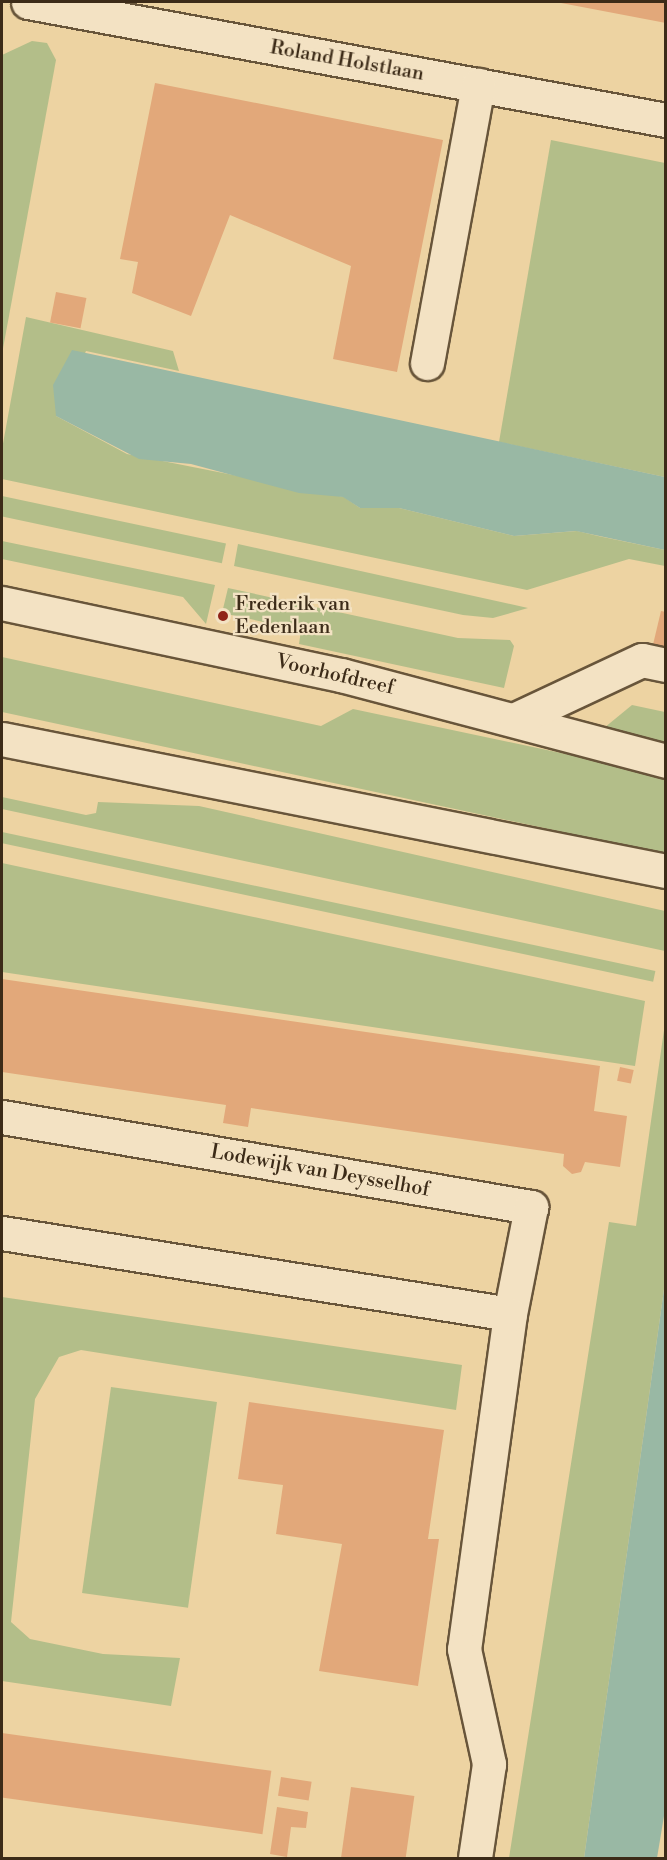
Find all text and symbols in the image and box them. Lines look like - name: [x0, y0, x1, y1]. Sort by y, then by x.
- street label: Roland Holstlaan: [268, 36, 426, 86]
- place label: Frederik van Eedenlaan: [235, 592, 350, 639]
- marker: Frederik van Eedenlaan: [216, 609, 230, 623]
- street label: Voorhofdreef: [274, 650, 396, 700]
- street label: Lodewijk van Deysselhof: [209, 1140, 431, 1202]

